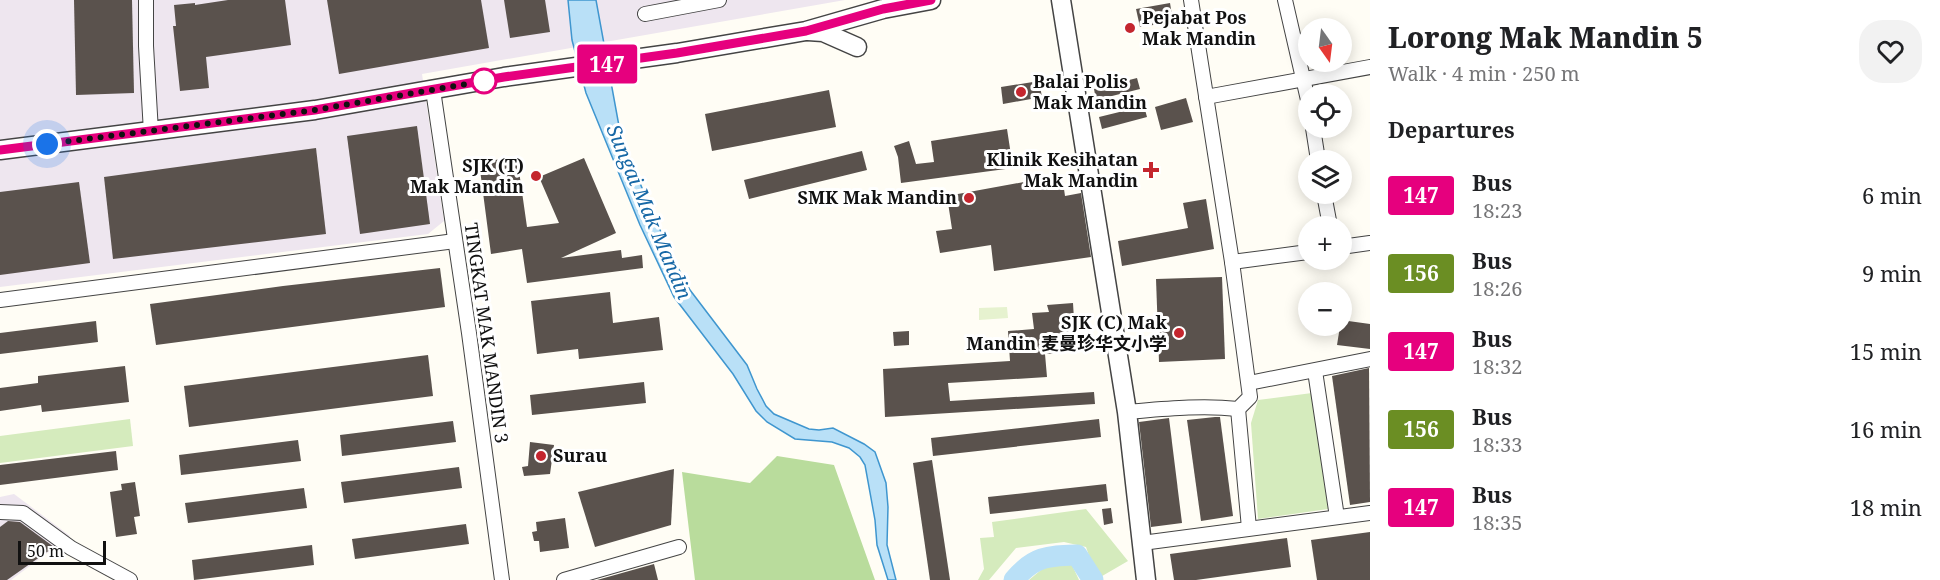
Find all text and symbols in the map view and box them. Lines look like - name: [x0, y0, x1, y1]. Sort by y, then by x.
- place label: Pejabat Pos Mak Mandin: [1142, 5, 1256, 50]
- north arrow: [1298, 18, 1352, 72]
- map controls: [1298, 18, 1352, 336]
- text: Lorong Mak Mandin 5: [1388, 18, 1703, 56]
- button: heart: [1859, 20, 1922, 83]
- marker: Pejabat Pos Mak Mandin: [1123, 21, 1137, 35]
- line badge: 147: [572, 44, 642, 84]
- text: 147: [589, 50, 625, 78]
- text: Walk · 4 min · 250 m: [1388, 60, 1580, 87]
- unlabelled marker: [471, 68, 497, 94]
- place label: Balai Polis Mak Mandin: [1033, 69, 1147, 114]
- button: locate: [1298, 84, 1352, 138]
- marker: Balai Polis Mak Mandin: [1014, 85, 1028, 99]
- text: Departures: [1388, 114, 1515, 144]
- water label: Sungai Mak Mandin: [600, 120, 699, 303]
- your location: [32, 129, 62, 159]
- place label: Klinik Kesihatan Mak Mandin: [987, 147, 1138, 192]
- button: layers: [1298, 150, 1352, 204]
- place label: SJK (T) Mak Mandin: [410, 153, 524, 198]
- marker: Klinik Kesihatan Mak Mandin: [1142, 161, 1160, 179]
- text: Bus: [1472, 167, 1512, 197]
- marker: SJK (T) Mak Mandin: [529, 169, 543, 183]
- text: 6 min: [1862, 180, 1922, 210]
- text: 147: [1403, 181, 1439, 209]
- place label: SMK Mak Mandin: [798, 185, 957, 209]
- marker: SMK Mak Mandin: [962, 191, 976, 205]
- text: 18:23: [1472, 197, 1522, 224]
- button: +: [1298, 216, 1352, 270]
- street label: TINGKAT MAK MANDIN 3: [460, 221, 514, 445]
- text: Bus: [1472, 245, 1512, 275]
- text: 9 min: [1862, 258, 1922, 288]
- text: 156: [1403, 259, 1439, 287]
- text: 18:26: [1472, 275, 1522, 302]
- button: −: [1298, 282, 1352, 336]
- place label: SJK (C) Mak Mandin 麦曼珍华文小学: [966, 310, 1168, 355]
- text: Bus: [1472, 323, 1512, 353]
- marker: SJK (C) Mak Mandin 麦曼珍华文小学: [1172, 326, 1186, 340]
- text: 15 min: [1850, 336, 1922, 366]
- text: 147: [1403, 337, 1439, 365]
- text: 18:32: [1472, 353, 1522, 380]
- text: Bus: [1472, 401, 1512, 431]
- text: 16 min: [1850, 414, 1922, 444]
- text: 156: [1403, 415, 1439, 443]
- text: 18:33: [1472, 431, 1522, 458]
- place label: Surau: [553, 443, 607, 467]
- marker: Surau: [534, 449, 548, 463]
- text: Bus: [1472, 479, 1512, 509]
- text: 18 min: [1850, 492, 1922, 522]
- text: 147: [1403, 493, 1439, 521]
- text: 18:35: [1472, 509, 1522, 536]
- scale bar: [18, 538, 106, 566]
- text: 50 m: [27, 540, 64, 562]

